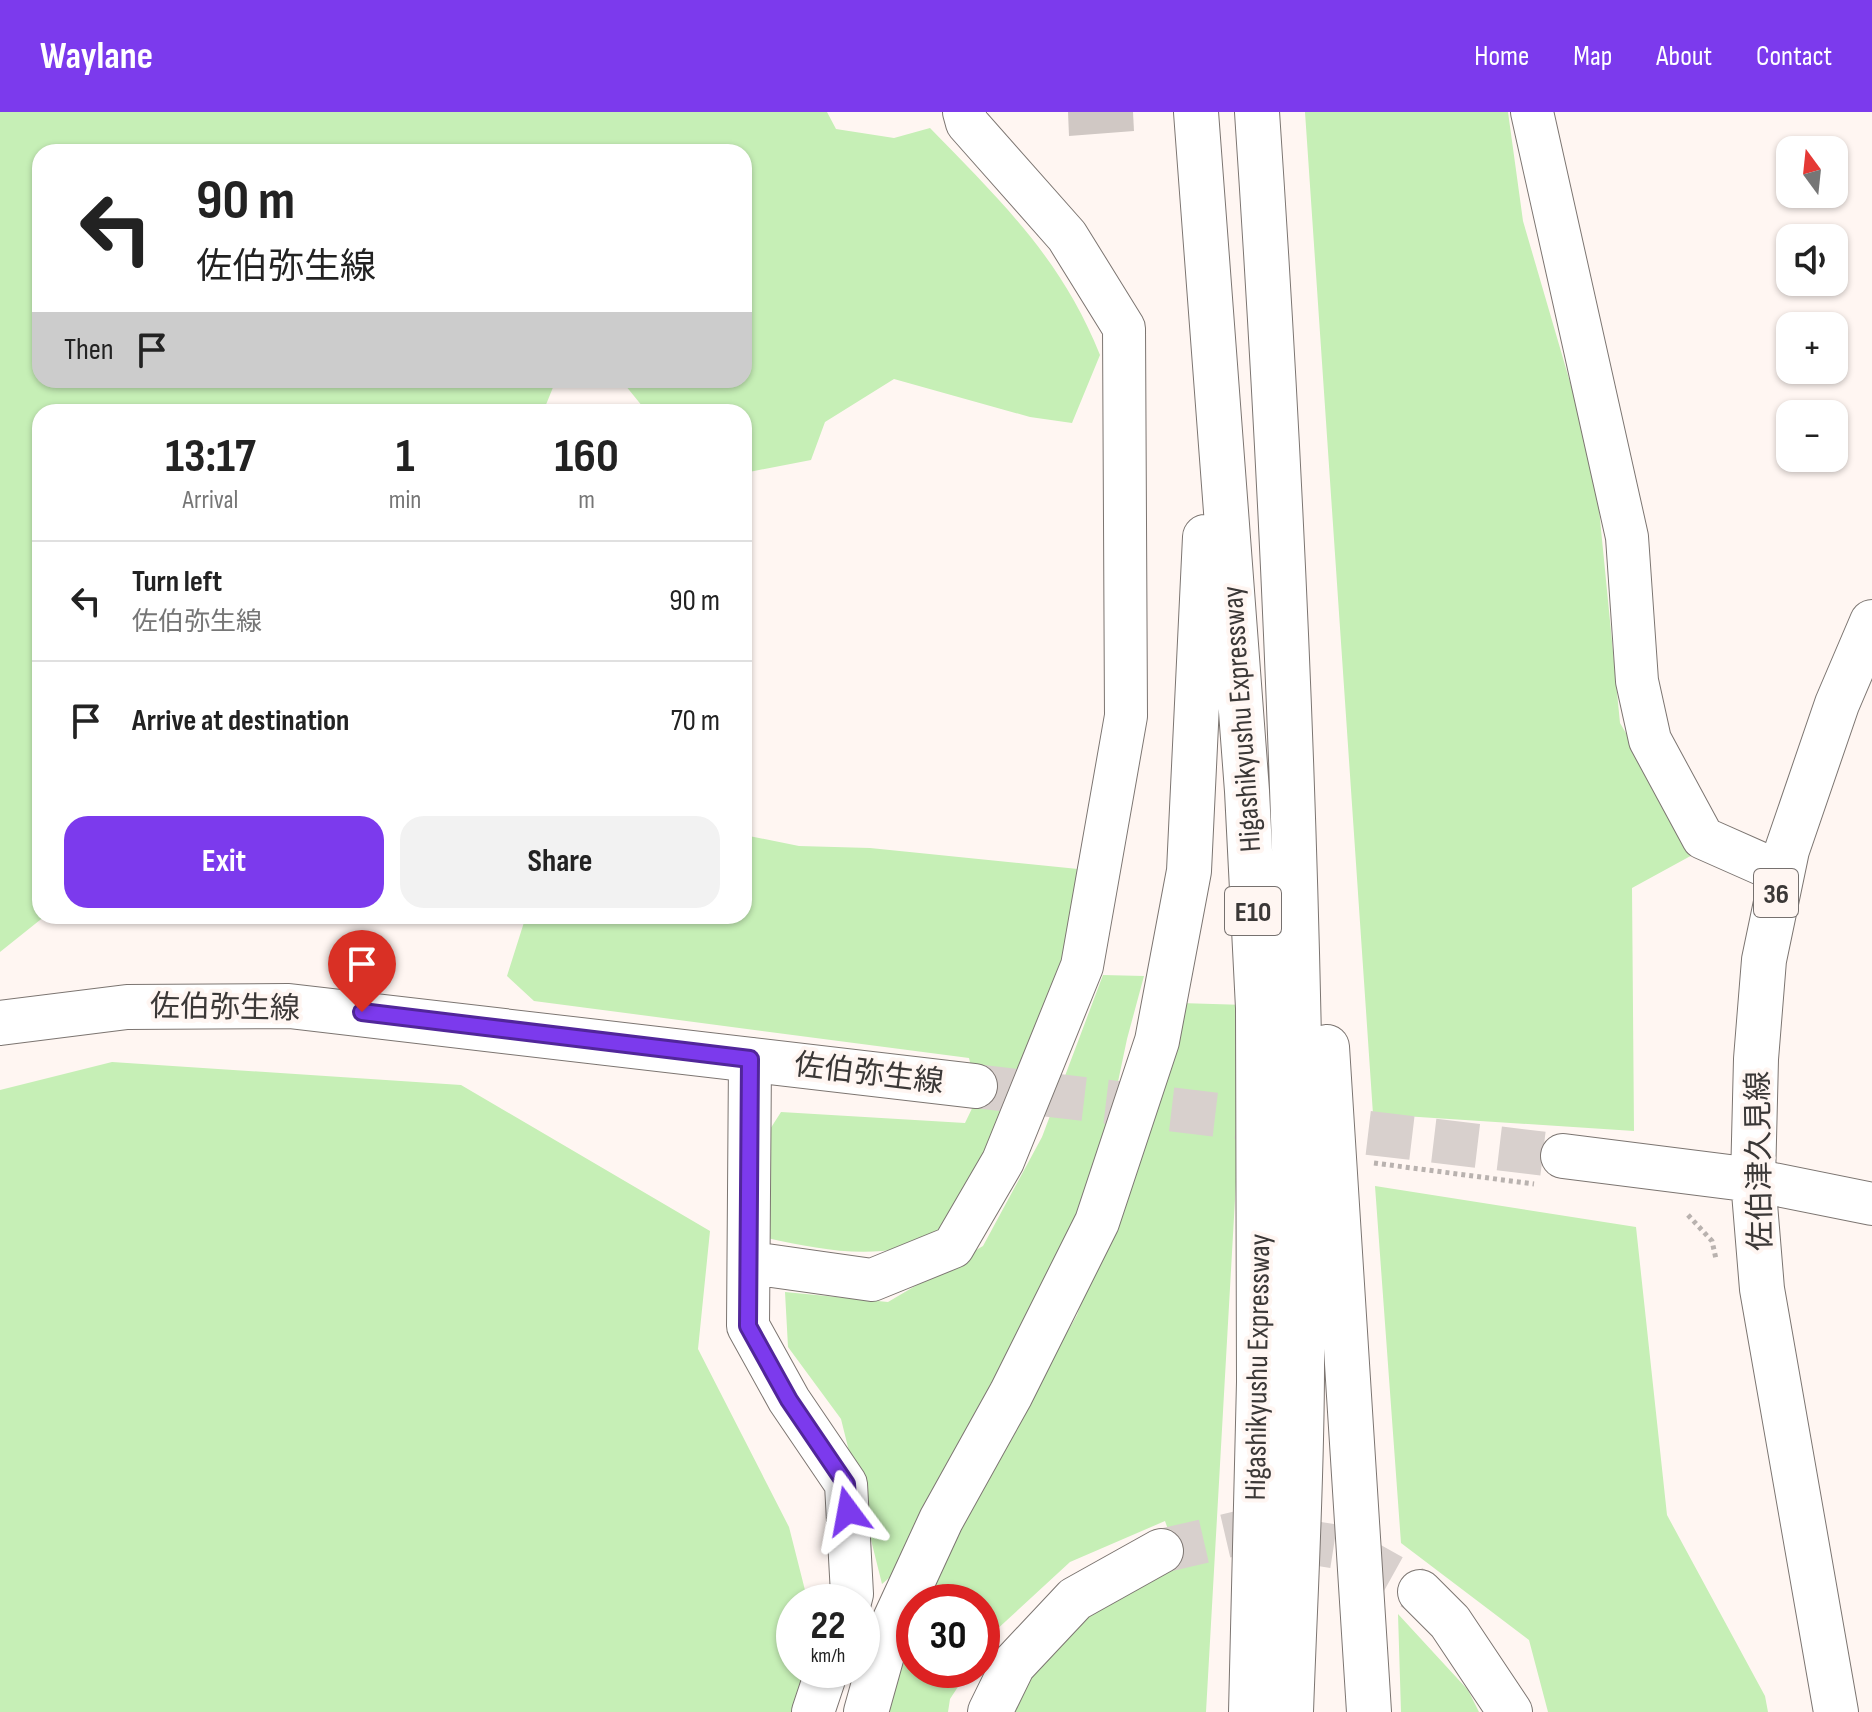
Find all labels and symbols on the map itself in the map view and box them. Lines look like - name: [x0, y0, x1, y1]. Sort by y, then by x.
- north arrow: [1776, 136, 1848, 208]
- street label: Higashikyushu Expressway: [1215, 584, 1269, 853]
- road number: 36: [1754, 869, 1798, 917]
- road number: E10: [1225, 887, 1281, 935]
- pin: [328, 930, 396, 1012]
- street label: 佐伯弥生線: [150, 989, 300, 1027]
- street label: 佐伯弥生線: [792, 1047, 946, 1101]
- street label: 佐伯津久見線: [1740, 1071, 1780, 1251]
- street label: Higashikyushu Expressway: [1238, 1233, 1278, 1501]
- position arrow: [806, 1469, 890, 1553]
- speed limit sign: 30: [896, 1584, 1000, 1688]

